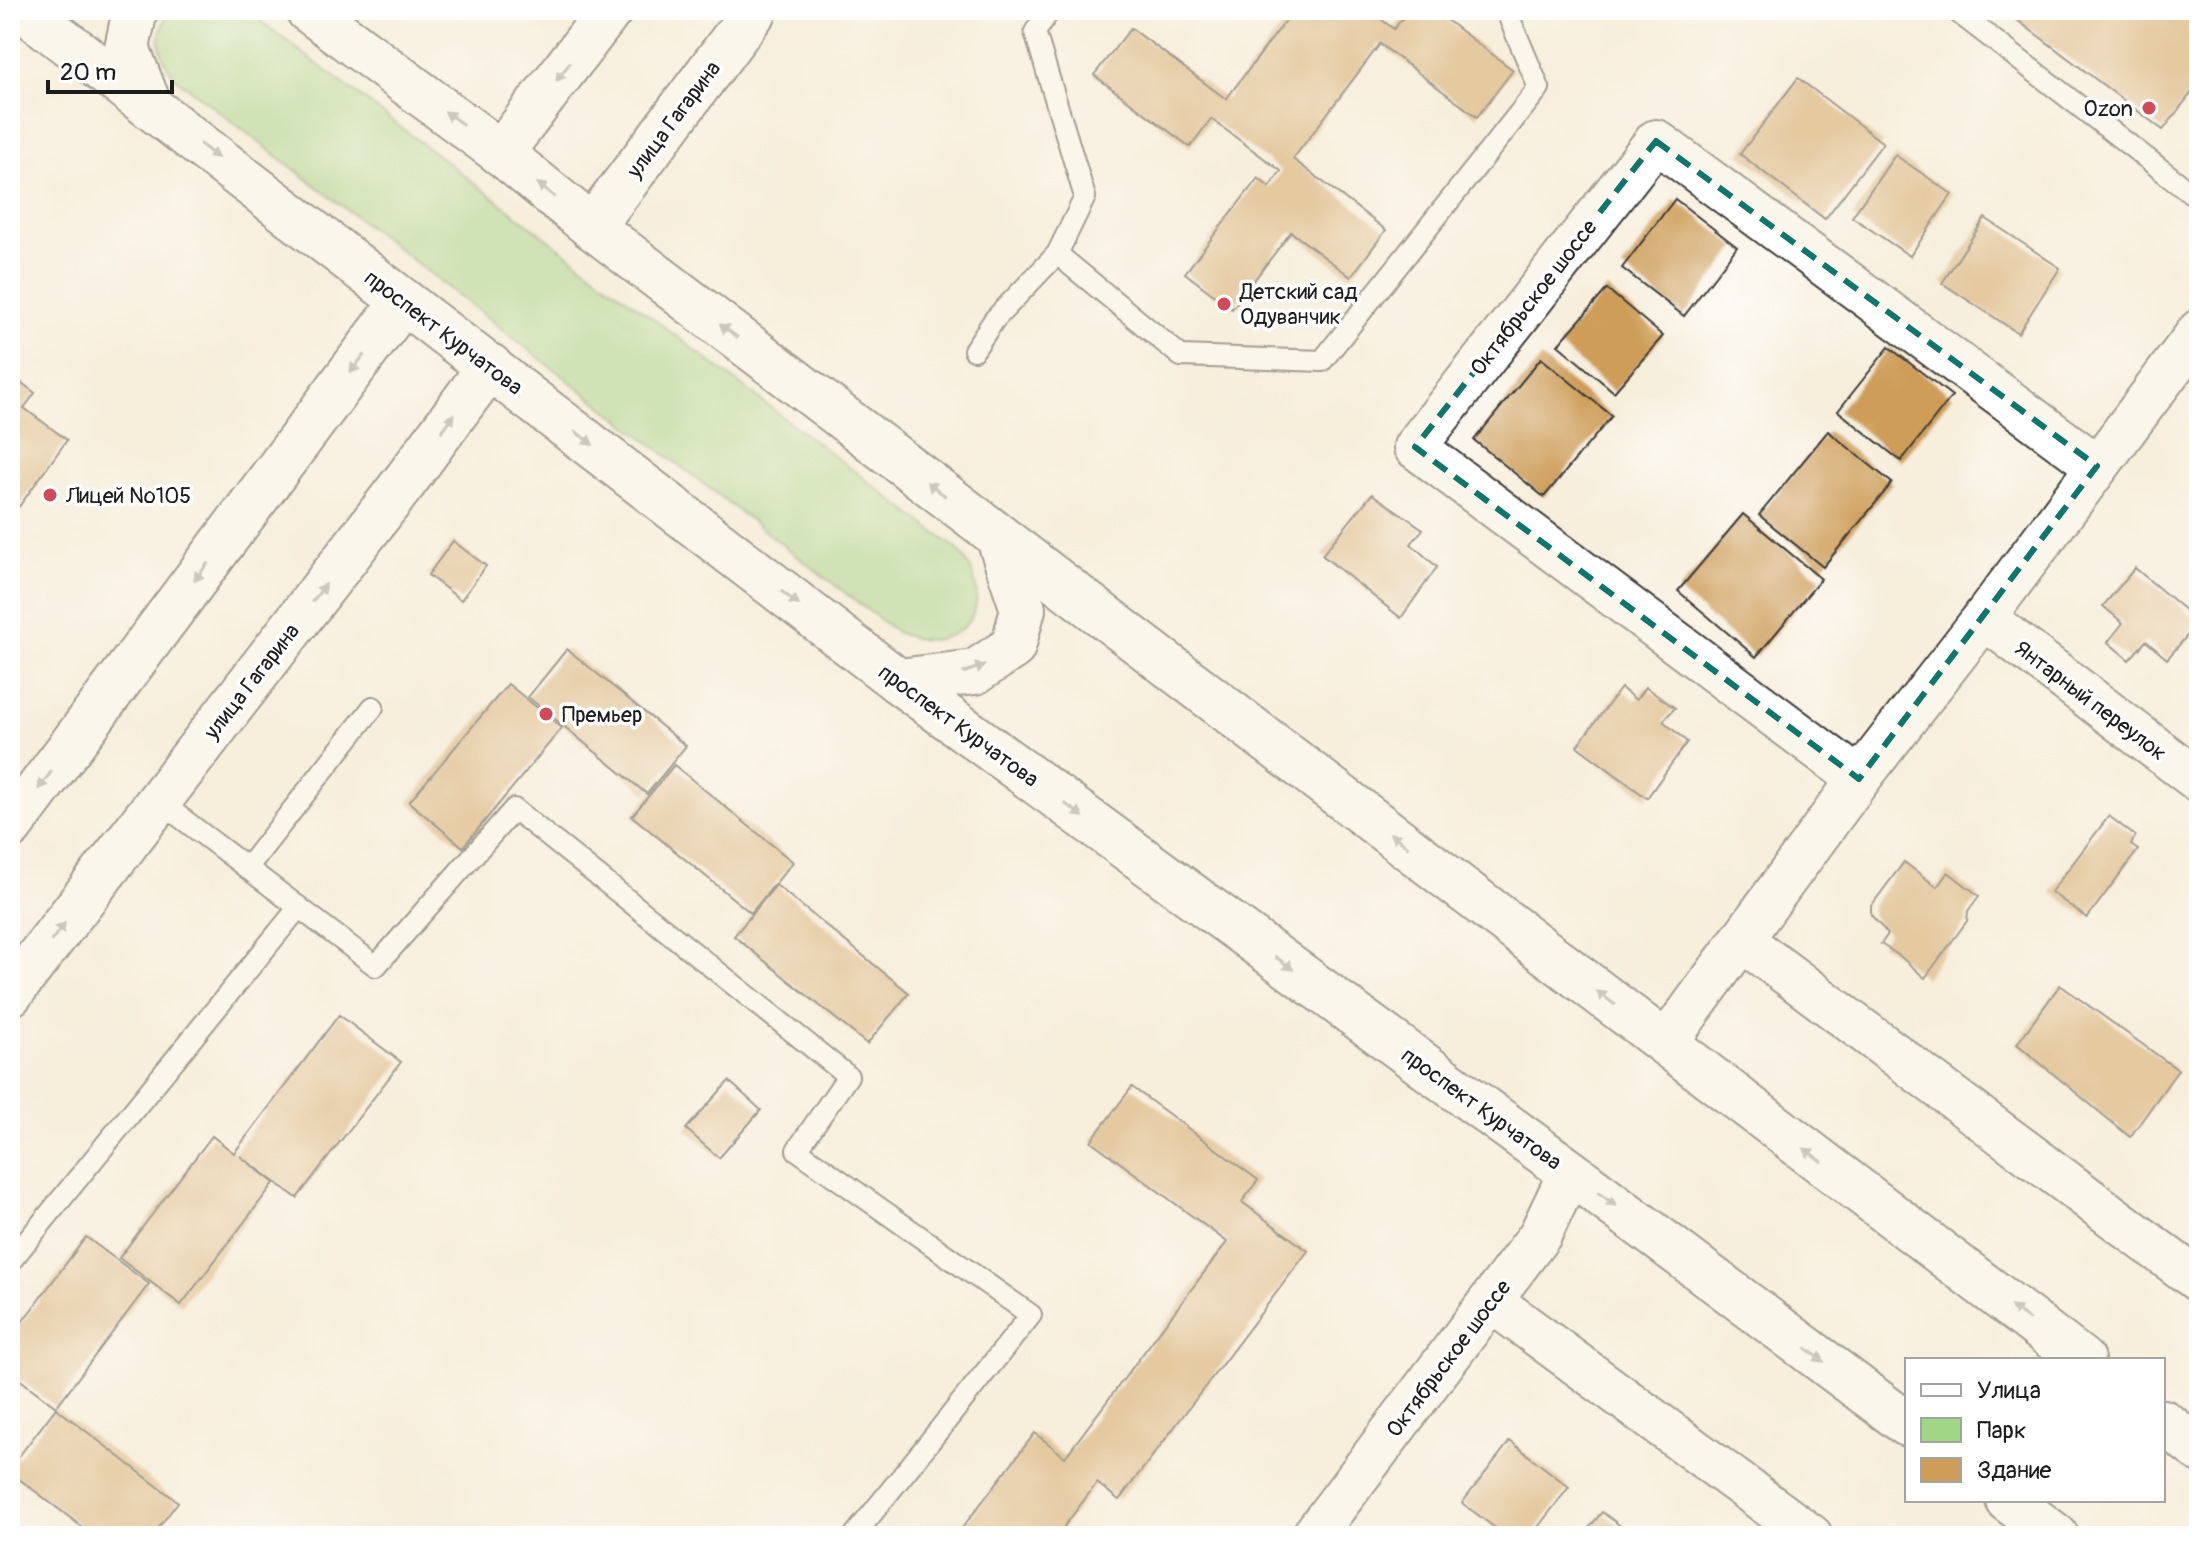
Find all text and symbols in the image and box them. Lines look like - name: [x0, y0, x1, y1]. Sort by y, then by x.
- scale bar: [48, 44, 172, 94]
- street label: улица Гагарина: [620, 55, 727, 185]
- text: 20 m: [60, 58, 116, 87]
- one-way arrow: [555, 62, 571, 82]
- place label: Ozon: [2084, 95, 2133, 123]
- marker: Ozon: [2140, 99, 2158, 117]
- one-way arrow: [443, 110, 465, 126]
- one-way arrow: [199, 142, 219, 158]
- one-way arrow: [537, 182, 557, 199]
- street label: Октябрьское шоссе: [1464, 214, 1604, 381]
- street label: проспект Курчатова: [359, 264, 528, 402]
- place label: Детский сад Одуванчик: [1239, 278, 1357, 331]
- marker: Детский сад Одуванчик: [1215, 295, 1233, 313]
- one-way arrow: [718, 324, 739, 340]
- one-way arrow: [349, 354, 365, 374]
- one-way arrow: [440, 412, 456, 434]
- one-way arrow: [574, 430, 594, 446]
- one-way arrow: [925, 481, 946, 497]
- place label: Лицей №105: [65, 482, 191, 510]
- marker: Лицей №105: [41, 486, 59, 504]
- one-way arrow: [194, 562, 209, 583]
- one-way arrow: [310, 583, 327, 603]
- one-way arrow: [780, 589, 800, 605]
- street label: улица Гагарина: [197, 618, 306, 746]
- street label: Янтарный переулок: [2009, 634, 2172, 767]
- street label: проспект Курчатова: [873, 658, 1044, 793]
- one-way arrow: [962, 662, 986, 675]
- place label: Премьер: [562, 701, 642, 729]
- marker: Премьер: [537, 705, 555, 723]
- one-way arrow: [37, 770, 53, 790]
- one-way arrow: [1063, 802, 1084, 817]
- one-way arrow: [1389, 833, 1409, 849]
- one-way arrow: [49, 922, 65, 942]
- one-way arrow: [1273, 955, 1294, 970]
- one-way arrow: [1596, 990, 1617, 1006]
- street label: проспект Курчатова: [1396, 1041, 1567, 1176]
- one-way arrow: [1803, 1148, 1823, 1164]
- one-way arrow: [1596, 1191, 1617, 1206]
- street label: Октябрьское шоссе: [1380, 1274, 1517, 1443]
- one-way arrow: [2010, 1305, 2030, 1321]
- one-way arrow: [1804, 1347, 1826, 1363]
- legend: [1905, 1358, 2165, 1502]
- text: Улица: [1977, 1376, 2041, 1405]
- text: Парк: [1977, 1416, 2026, 1445]
- text: Здание: [1977, 1456, 2052, 1485]

